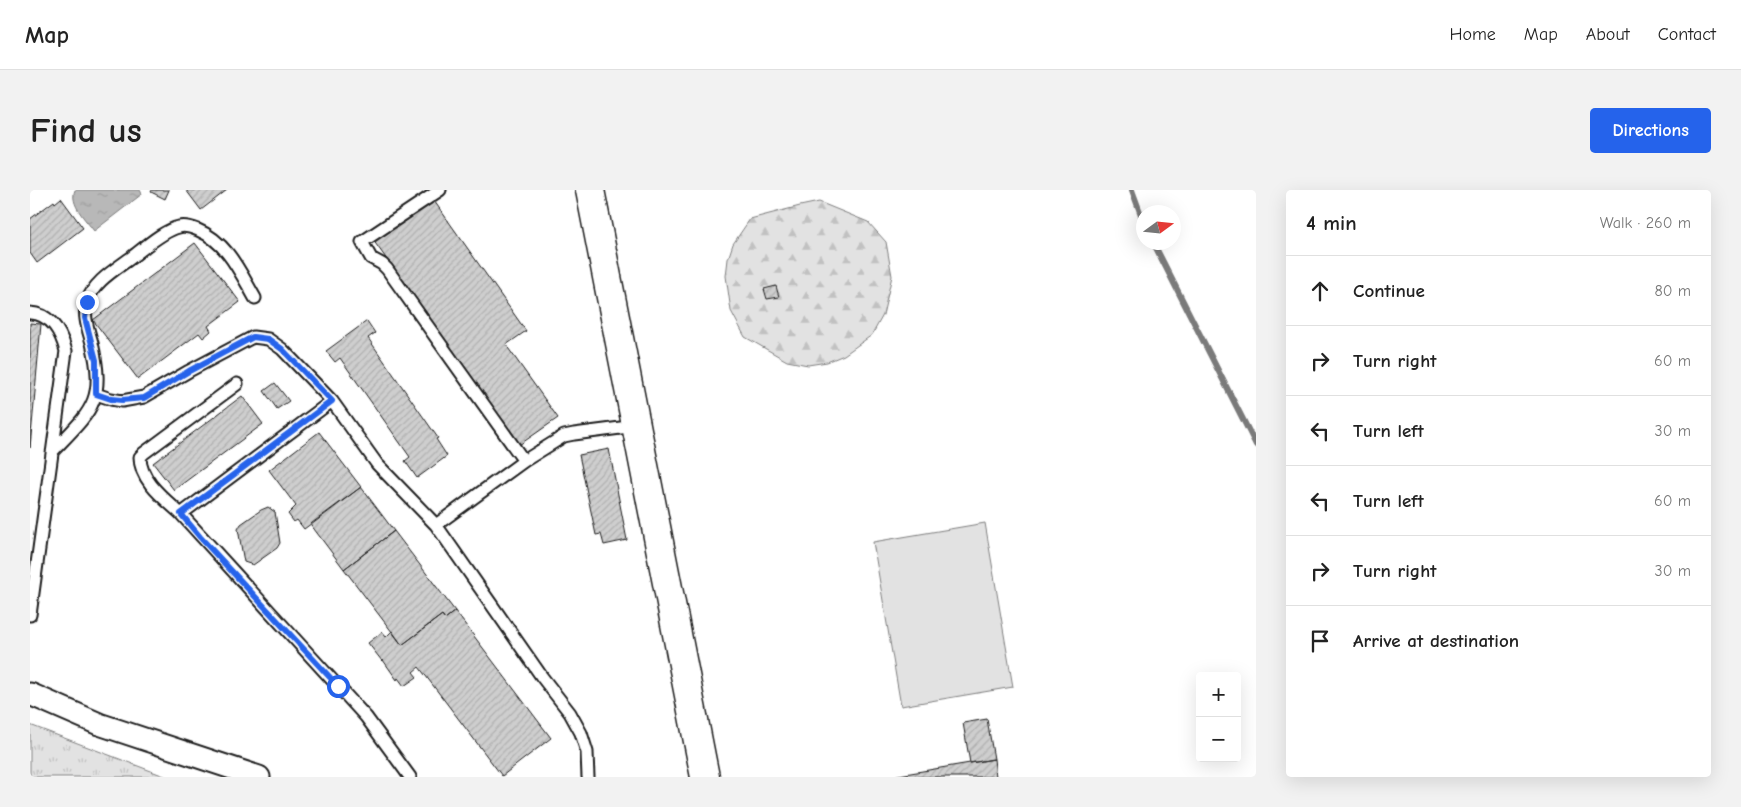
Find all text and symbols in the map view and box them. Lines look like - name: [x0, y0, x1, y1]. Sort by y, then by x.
- text: Map: [25, 21, 69, 49]
- text: Home: [1449, 24, 1496, 45]
- text: Map: [1524, 24, 1558, 45]
- text: About: [1586, 24, 1630, 45]
- text: Contact: [1658, 24, 1716, 45]
- button: Directions: [1590, 108, 1711, 153]
- text: Find us: [30, 110, 142, 151]
- north arrow: [1136, 205, 1181, 250]
- text: 4 min: [1306, 211, 1357, 235]
- text: Walk · 260 m: [1600, 214, 1691, 232]
- icon: ahead: [1306, 277, 1334, 305]
- text: Continue: [1353, 280, 1425, 302]
- text: 80 m: [1654, 282, 1691, 300]
- route end: [76, 291, 99, 314]
- icon: right: [1306, 347, 1334, 375]
- text: Turn right: [1353, 350, 1437, 372]
- text: 60 m: [1654, 352, 1691, 370]
- icon: left: [1306, 417, 1334, 445]
- text: Turn left: [1353, 420, 1424, 442]
- text: 30 m: [1655, 422, 1691, 440]
- icon: left: [1306, 487, 1334, 515]
- text: Turn left: [1353, 490, 1424, 512]
- text: 60 m: [1654, 492, 1691, 510]
- icon: right: [1306, 557, 1334, 585]
- text: Turn right: [1353, 560, 1437, 582]
- text: 30 m: [1655, 562, 1691, 580]
- icon: arrive: [1306, 627, 1334, 655]
- text: Arrive at destination: [1353, 630, 1519, 652]
- map controls: [1196, 672, 1241, 762]
- button: +: [1196, 672, 1241, 717]
- route start: [327, 675, 350, 698]
- button: −: [1196, 717, 1241, 762]

